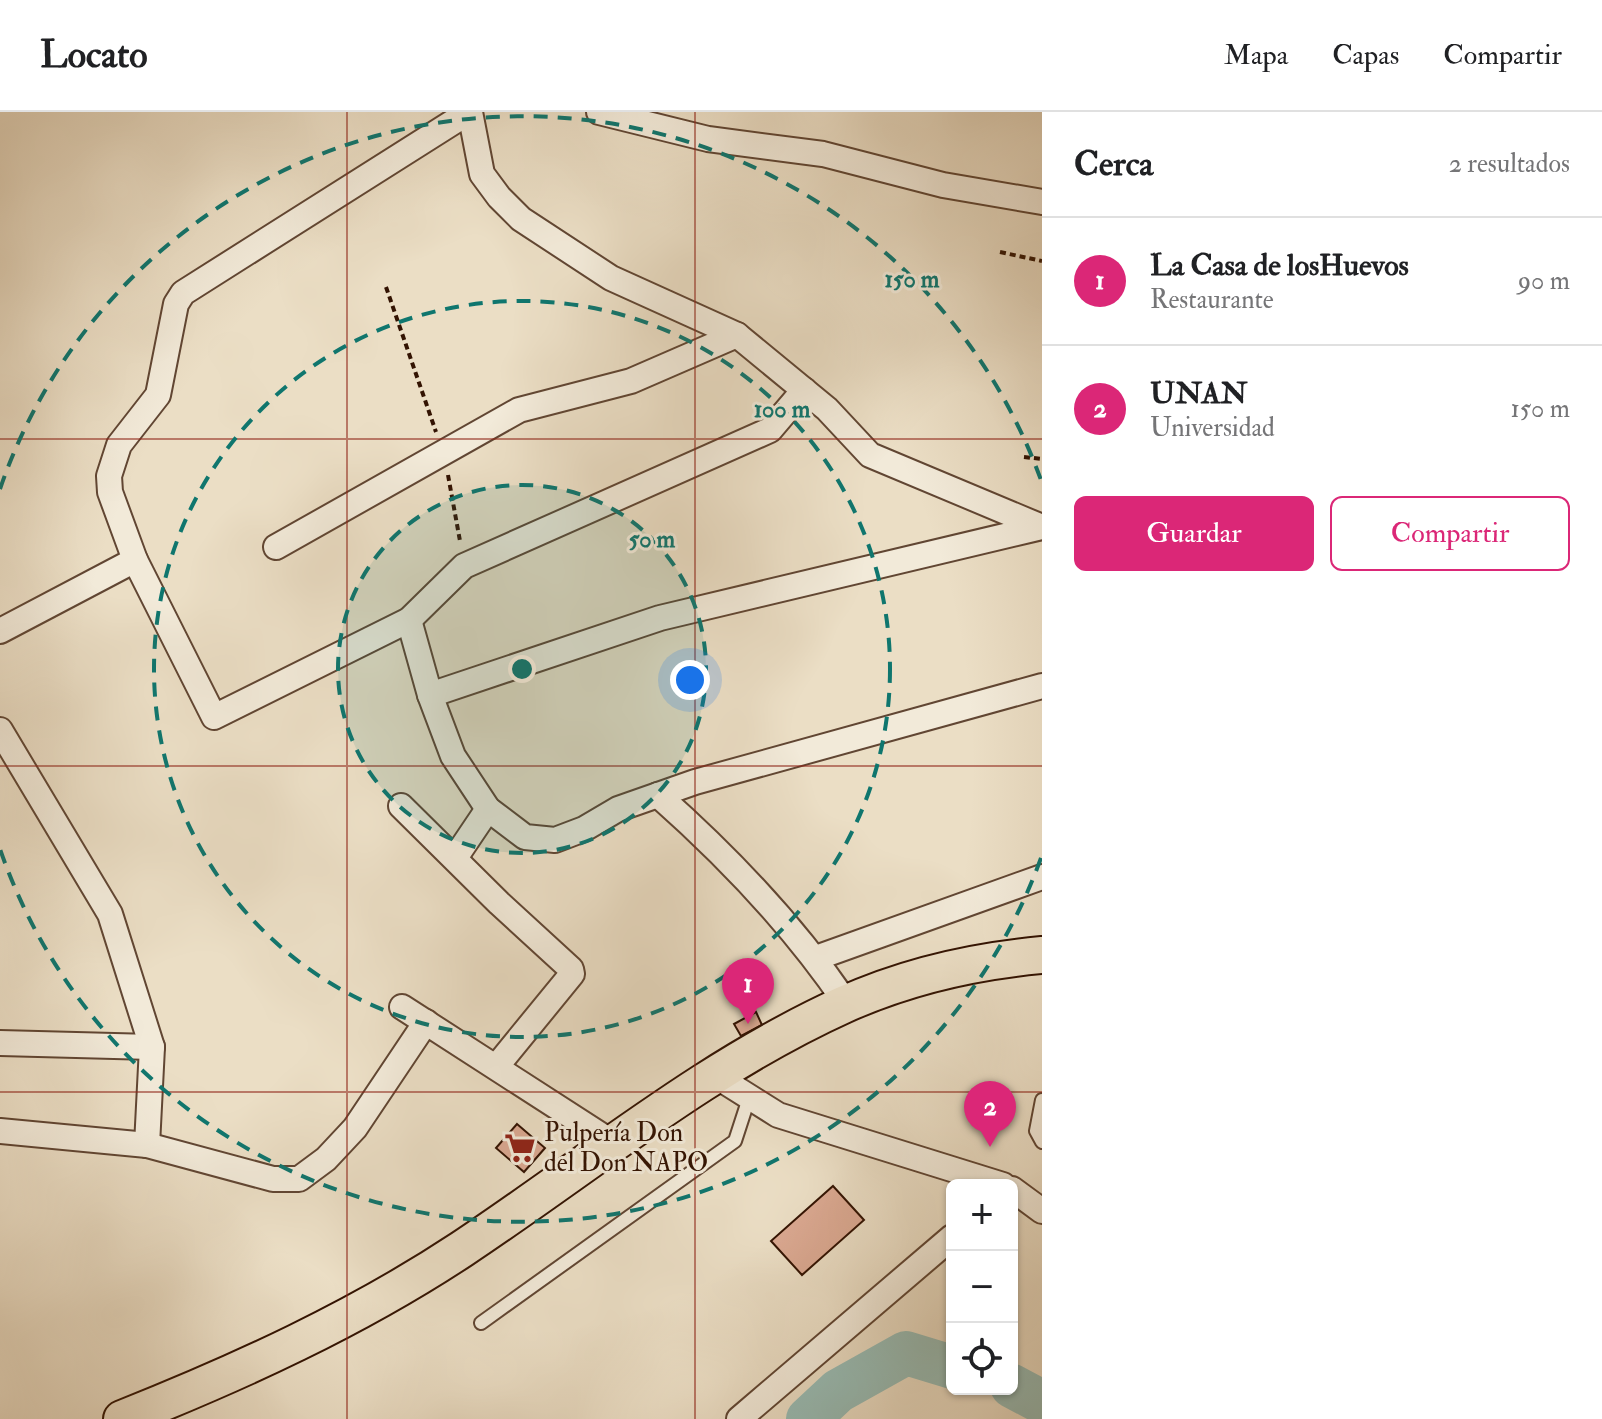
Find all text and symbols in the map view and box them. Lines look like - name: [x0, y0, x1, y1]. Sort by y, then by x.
- text: Locato: [40, 31, 147, 79]
- text: Mapa: [1224, 38, 1288, 73]
- text: Capas: [1332, 38, 1399, 73]
- text: Compartir: [1443, 38, 1562, 73]
- text: Cerca: [1074, 143, 1153, 186]
- text: 2 resultados: [1449, 148, 1570, 180]
- text: La Casa de losHuevos: [1150, 247, 1409, 284]
- text: 150 m: [885, 264, 940, 295]
- text: 1: [1095, 265, 1105, 297]
- text: 90 m: [1518, 265, 1570, 297]
- text: Restaurante: [1150, 284, 1274, 316]
- text: UNAN: [1150, 375, 1247, 412]
- text: 2: [1093, 393, 1107, 425]
- text: 150 m: [1511, 393, 1570, 425]
- text: 100 m: [754, 394, 811, 425]
- text: Universidad: [1150, 412, 1275, 444]
- button: Guardar: [1074, 496, 1314, 571]
- button: Compartir: [1330, 496, 1570, 571]
- text: 50 m: [629, 524, 676, 555]
- centre of rings: [508, 655, 536, 683]
- your location: [670, 660, 710, 700]
- pin: 1: [722, 958, 774, 1024]
- pin: 2: [964, 1081, 1016, 1147]
- place label: Pulpería Don del Don NAPO: [544, 1117, 708, 1179]
- supermarket icon: Pulpería Don del Don NAPO: [503, 1131, 537, 1165]
- map controls: [946, 1179, 1018, 1395]
- button: +: [946, 1179, 1018, 1251]
- button: −: [946, 1251, 1018, 1323]
- button: locate: [946, 1323, 1018, 1395]

